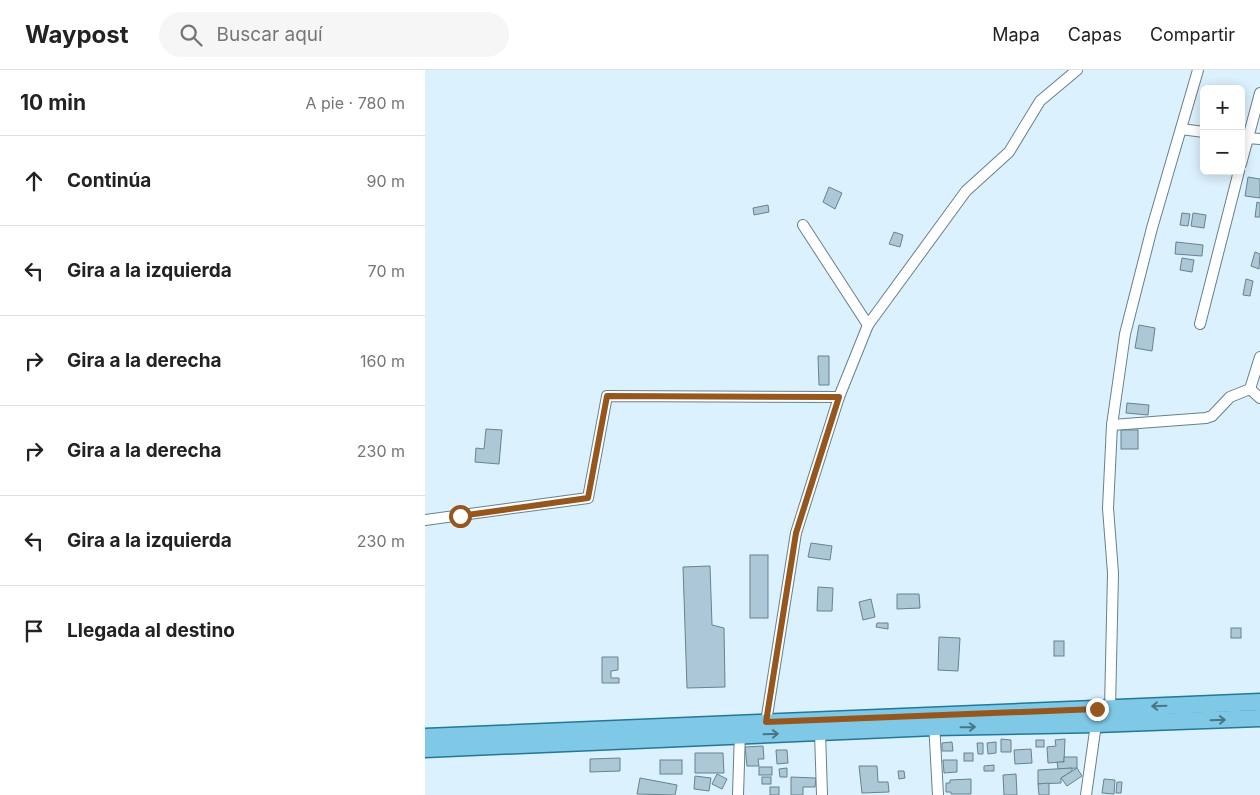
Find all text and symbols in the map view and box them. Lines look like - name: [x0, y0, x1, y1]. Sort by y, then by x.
- search box: [159, 12, 509, 57]
- text: Waypost: [25, 20, 129, 49]
- icon: search: [177, 21, 205, 49]
- text: Buscar aquí: [217, 23, 323, 46]
- text: Mapa: [992, 24, 1040, 45]
- text: Capas: [1068, 24, 1122, 45]
- text: Compartir: [1150, 24, 1235, 45]
- map controls: [1200, 85, 1245, 175]
- button: +: [1200, 85, 1245, 130]
- text: 10 min: [20, 90, 86, 115]
- text: A pie · 780 m: [306, 93, 405, 113]
- button: −: [1200, 130, 1245, 175]
- icon: ahead: [20, 167, 48, 195]
- text: Continúa: [67, 169, 151, 192]
- text: 90 m: [366, 171, 405, 191]
- icon: left: [20, 257, 48, 285]
- text: Gira a la izquierda: [67, 259, 232, 282]
- text: 70 m: [368, 261, 405, 281]
- icon: right: [20, 347, 48, 375]
- text: Gira a la derecha: [67, 349, 222, 372]
- text: 160 m: [360, 351, 405, 371]
- icon: right: [20, 437, 48, 465]
- text: Gira a la derecha: [67, 439, 222, 462]
- text: 230 m: [357, 441, 405, 461]
- route start: [449, 505, 472, 528]
- icon: left: [20, 527, 48, 555]
- text: Gira a la izquierda: [67, 529, 232, 552]
- text: 230 m: [357, 531, 405, 551]
- icon: arrive: [20, 617, 48, 645]
- text: Llegada al destino: [67, 619, 235, 642]
- route end: [1086, 698, 1109, 721]
- one-way arrow: [1151, 702, 1167, 711]
- one-way arrow: [1210, 715, 1226, 725]
- one-way arrow: [960, 722, 976, 731]
- one-way arrow: [762, 729, 779, 739]

